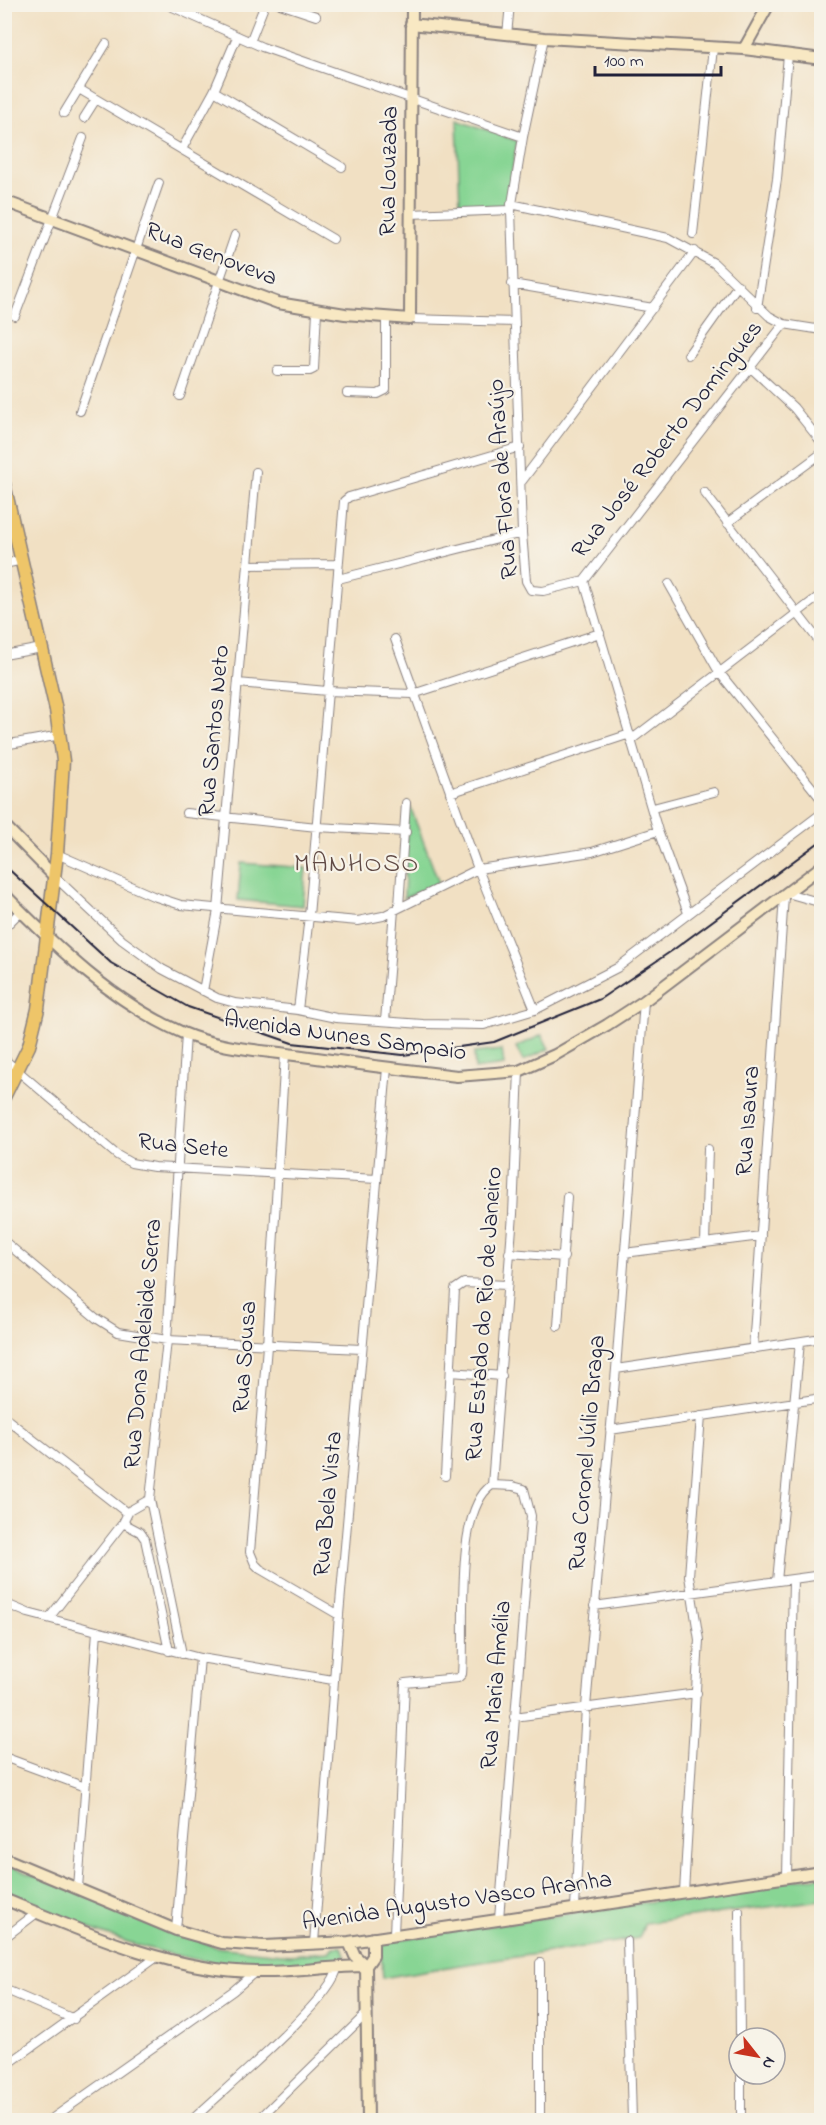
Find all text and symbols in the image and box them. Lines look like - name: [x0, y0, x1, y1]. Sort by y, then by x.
- scale bar: [595, 39, 721, 77]
- text: 100 m: [604, 49, 644, 75]
- street label: Rua Louzada: [371, 106, 409, 236]
- street label: Rua Genoveva: [140, 214, 282, 296]
- street label: Rua José Roberto Domingues: [564, 313, 772, 567]
- street label: Rua Flora de Araújo: [480, 378, 528, 580]
- street label: Rua Santos Neto: [190, 644, 240, 818]
- district label: MANHOSO: [294, 846, 420, 884]
- street label: Avenida Nunes Sampaio: [221, 1003, 469, 1071]
- street label: Rua Isaura: [728, 1065, 770, 1177]
- street label: Rua Sete: [136, 1125, 230, 1169]
- street label: Rua Estado do Rio de Janeiro: [457, 1165, 513, 1463]
- street label: Rua Dona Adelaide Serra: [116, 1217, 172, 1471]
- street label: Rua Sousa: [225, 1300, 267, 1414]
- street label: Rua Coronel Júlio Braga: [560, 1334, 616, 1572]
- street label: Rua Bela Vista: [305, 1430, 353, 1578]
- street label: Rua Maria Amélia: [472, 1599, 522, 1771]
- street label: Avenida Augusto Vasco Aranha: [300, 1863, 614, 1941]
- north arrow: [727, 2026, 787, 2086]
- text: N: [755, 2052, 781, 2074]

